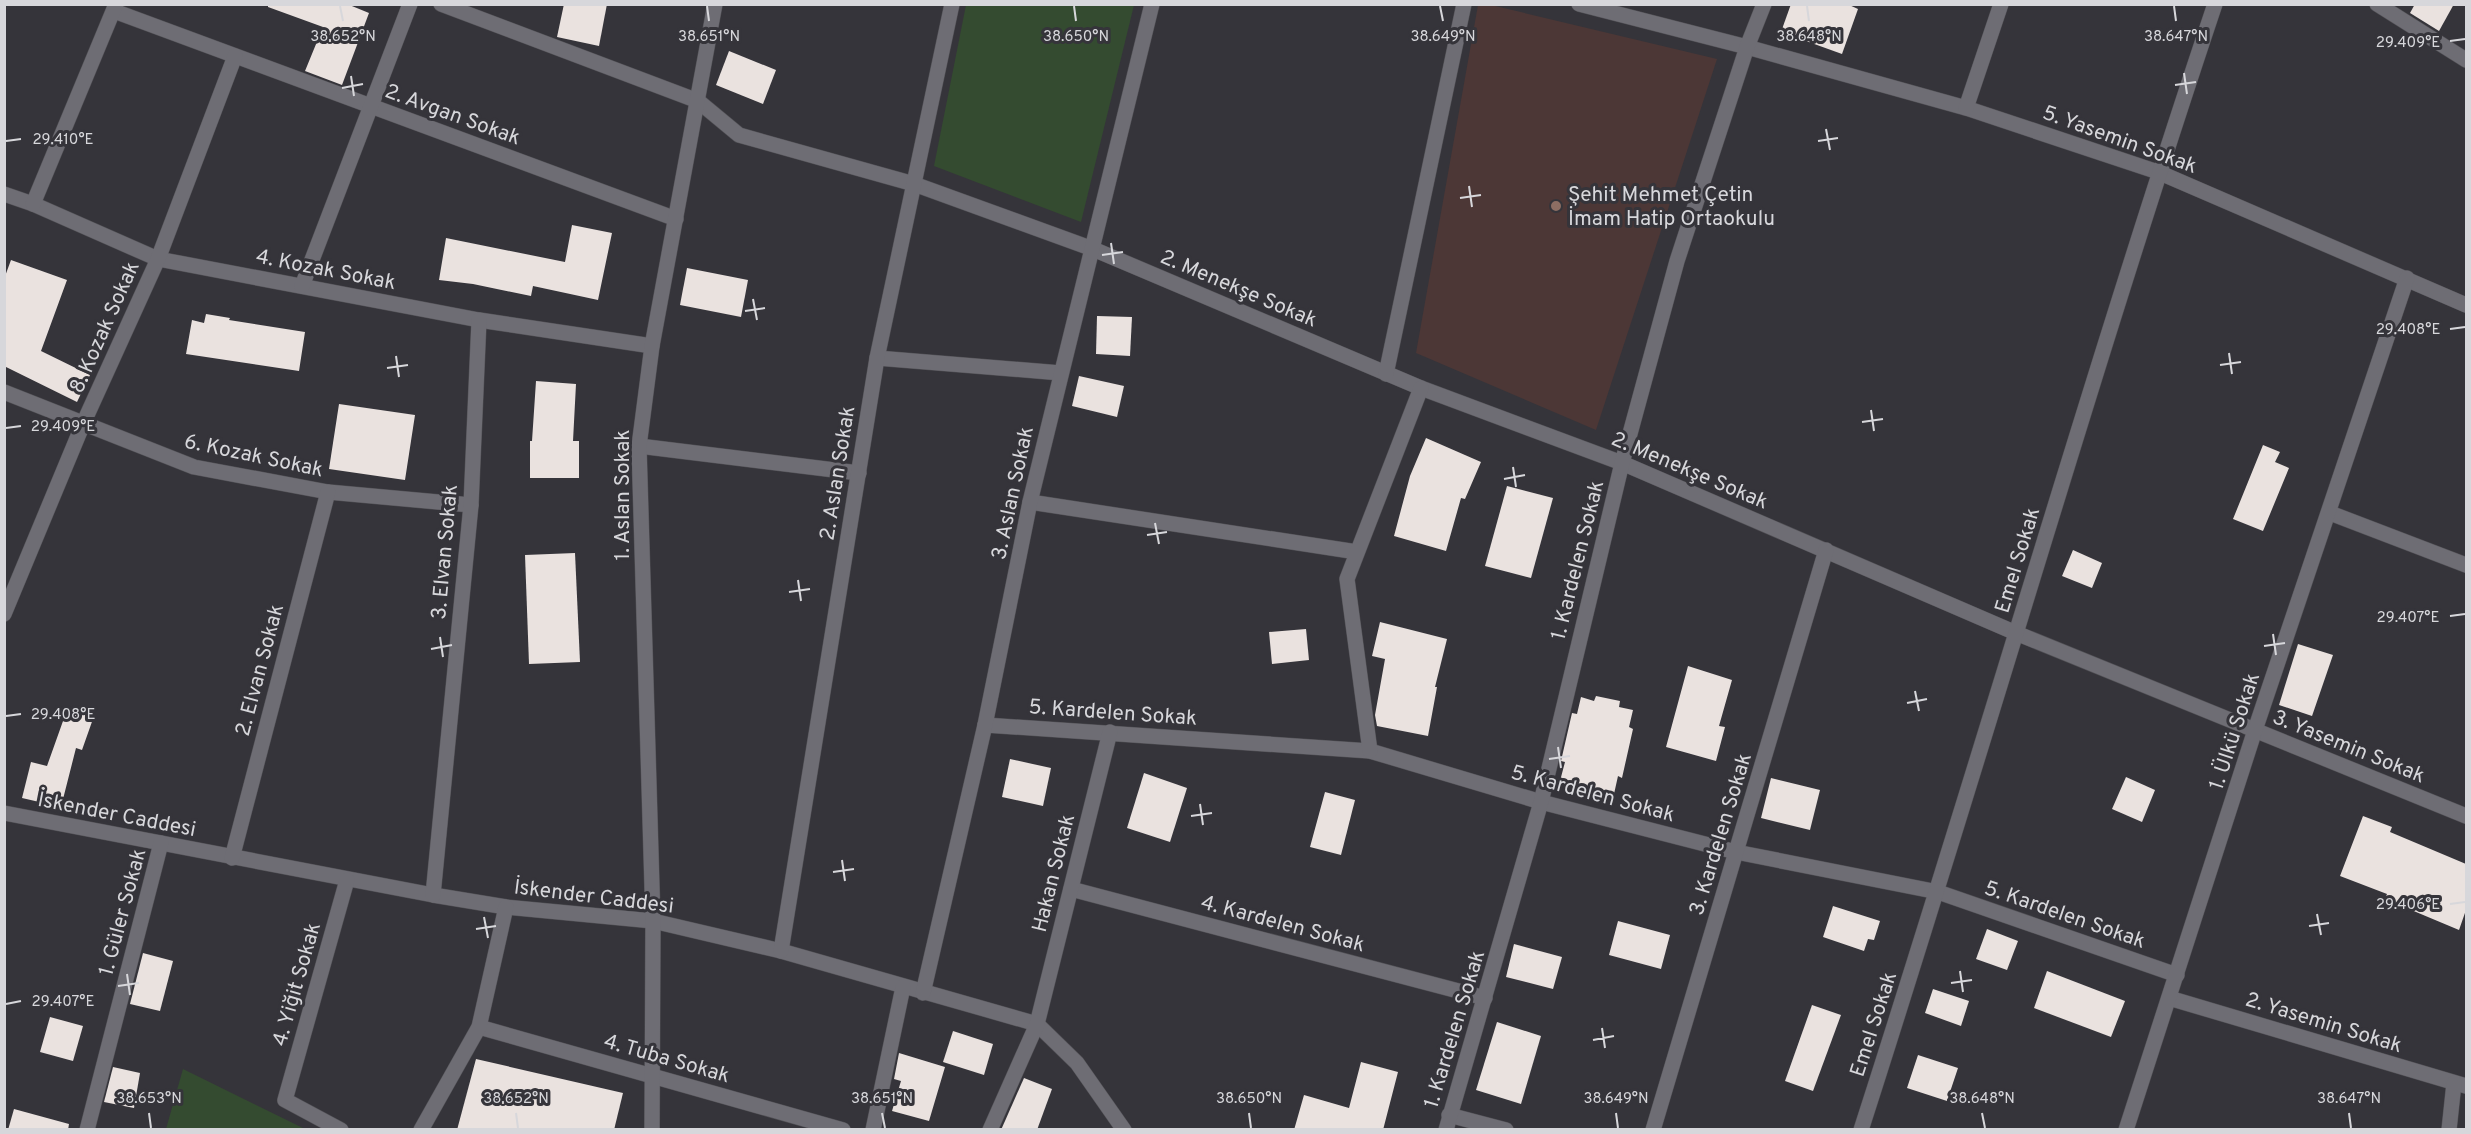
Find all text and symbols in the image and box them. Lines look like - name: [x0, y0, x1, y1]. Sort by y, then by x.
- text: 38.652°N: [310, 28, 376, 47]
- text: 38.651°N: [678, 28, 740, 47]
- text: 38.650°N: [1043, 28, 1109, 47]
- text: 38.649°N: [1410, 28, 1476, 47]
- text: 38.648°N: [1776, 28, 1842, 47]
- text: 38.647°N: [2144, 28, 2208, 47]
- text: 29.409°E: [2376, 34, 2440, 53]
- street label: 2. Avgan Sokak: [381, 78, 524, 152]
- street label: 5. Yasemin Sokak: [2038, 100, 2201, 181]
- text: 29.410°E: [32, 131, 94, 150]
- place label: Şehit Mehmet Çetin İmam Hatip Ortaokulu: [1568, 182, 1775, 233]
- marker: Şehit Mehmet Çetin İmam Hatip Ortaokulu: [1549, 199, 1563, 213]
- street label: 4. Kozak Sokak: [253, 244, 398, 297]
- street label: 2. Menekşe Sokak: [1156, 244, 1321, 335]
- street label: 8. Kozak Sokak: [64, 257, 147, 398]
- text: 29.408°E: [2376, 321, 2440, 340]
- street label: 2. Aslan Sokak: [815, 404, 862, 543]
- text: 29.409°E: [31, 418, 95, 437]
- street label: 3. Aslan Sokak: [986, 424, 1041, 562]
- street label: 2. Menekşe Sokak: [1607, 426, 1772, 517]
- street label: 6. Kozak Sokak: [182, 429, 326, 484]
- street label: 1. Aslan Sokak: [610, 430, 637, 560]
- street label: 1. Kardelen Sokak: [1546, 478, 1611, 643]
- street label: 3. Elvan Sokak: [426, 483, 465, 621]
- street label: Emel Sokak: [1990, 504, 2047, 617]
- street label: 2. Elvan Sokak: [230, 601, 291, 739]
- text: 29.407°E: [2377, 609, 2439, 628]
- street label: 1. Ülkü Sokak: [2204, 669, 2267, 794]
- street label: 5. Kardelen Sokak: [1028, 694, 1198, 733]
- street label: 3. Yasemin Sokak: [2268, 704, 2429, 790]
- text: 29.408°E: [31, 706, 95, 725]
- street label: 3. Kardelen Sokak: [1684, 750, 1759, 919]
- street label: 5. Kardelen Sokak: [1508, 760, 1678, 829]
- street label: İskender Caddesi: [35, 787, 198, 844]
- street label: Hakan Sokak: [1027, 812, 1082, 935]
- street label: 1. Güler Sokak: [94, 846, 153, 979]
- street label: İskender Caddesi: [512, 874, 675, 921]
- street label: 5. Kardelen Sokak: [1980, 875, 2149, 956]
- street label: 4. Kardelen Sokak: [1198, 890, 1368, 959]
- text: 29.406°E: [2376, 896, 2440, 915]
- street label: 4. Yiğit Sokak: [267, 919, 328, 1049]
- street label: 1. Kardelen Sokak: [1419, 947, 1492, 1112]
- street label: Emel Sokak: [1845, 968, 1904, 1080]
- street label: 2. Yasemin Sokak: [2242, 987, 2405, 1060]
- text: 29.407°E: [32, 993, 94, 1012]
- street label: 4. Tuba Sokak: [600, 1029, 733, 1090]
- text: 38.653°N: [116, 1090, 182, 1109]
- text: 38.652°N: [483, 1090, 549, 1109]
- text: 38.651°N: [851, 1090, 913, 1109]
- text: 38.650°N: [1216, 1090, 1282, 1109]
- text: 38.649°N: [1583, 1090, 1649, 1109]
- text: 38.648°N: [1949, 1090, 2015, 1109]
- text: 38.647°N: [2317, 1090, 2381, 1109]

